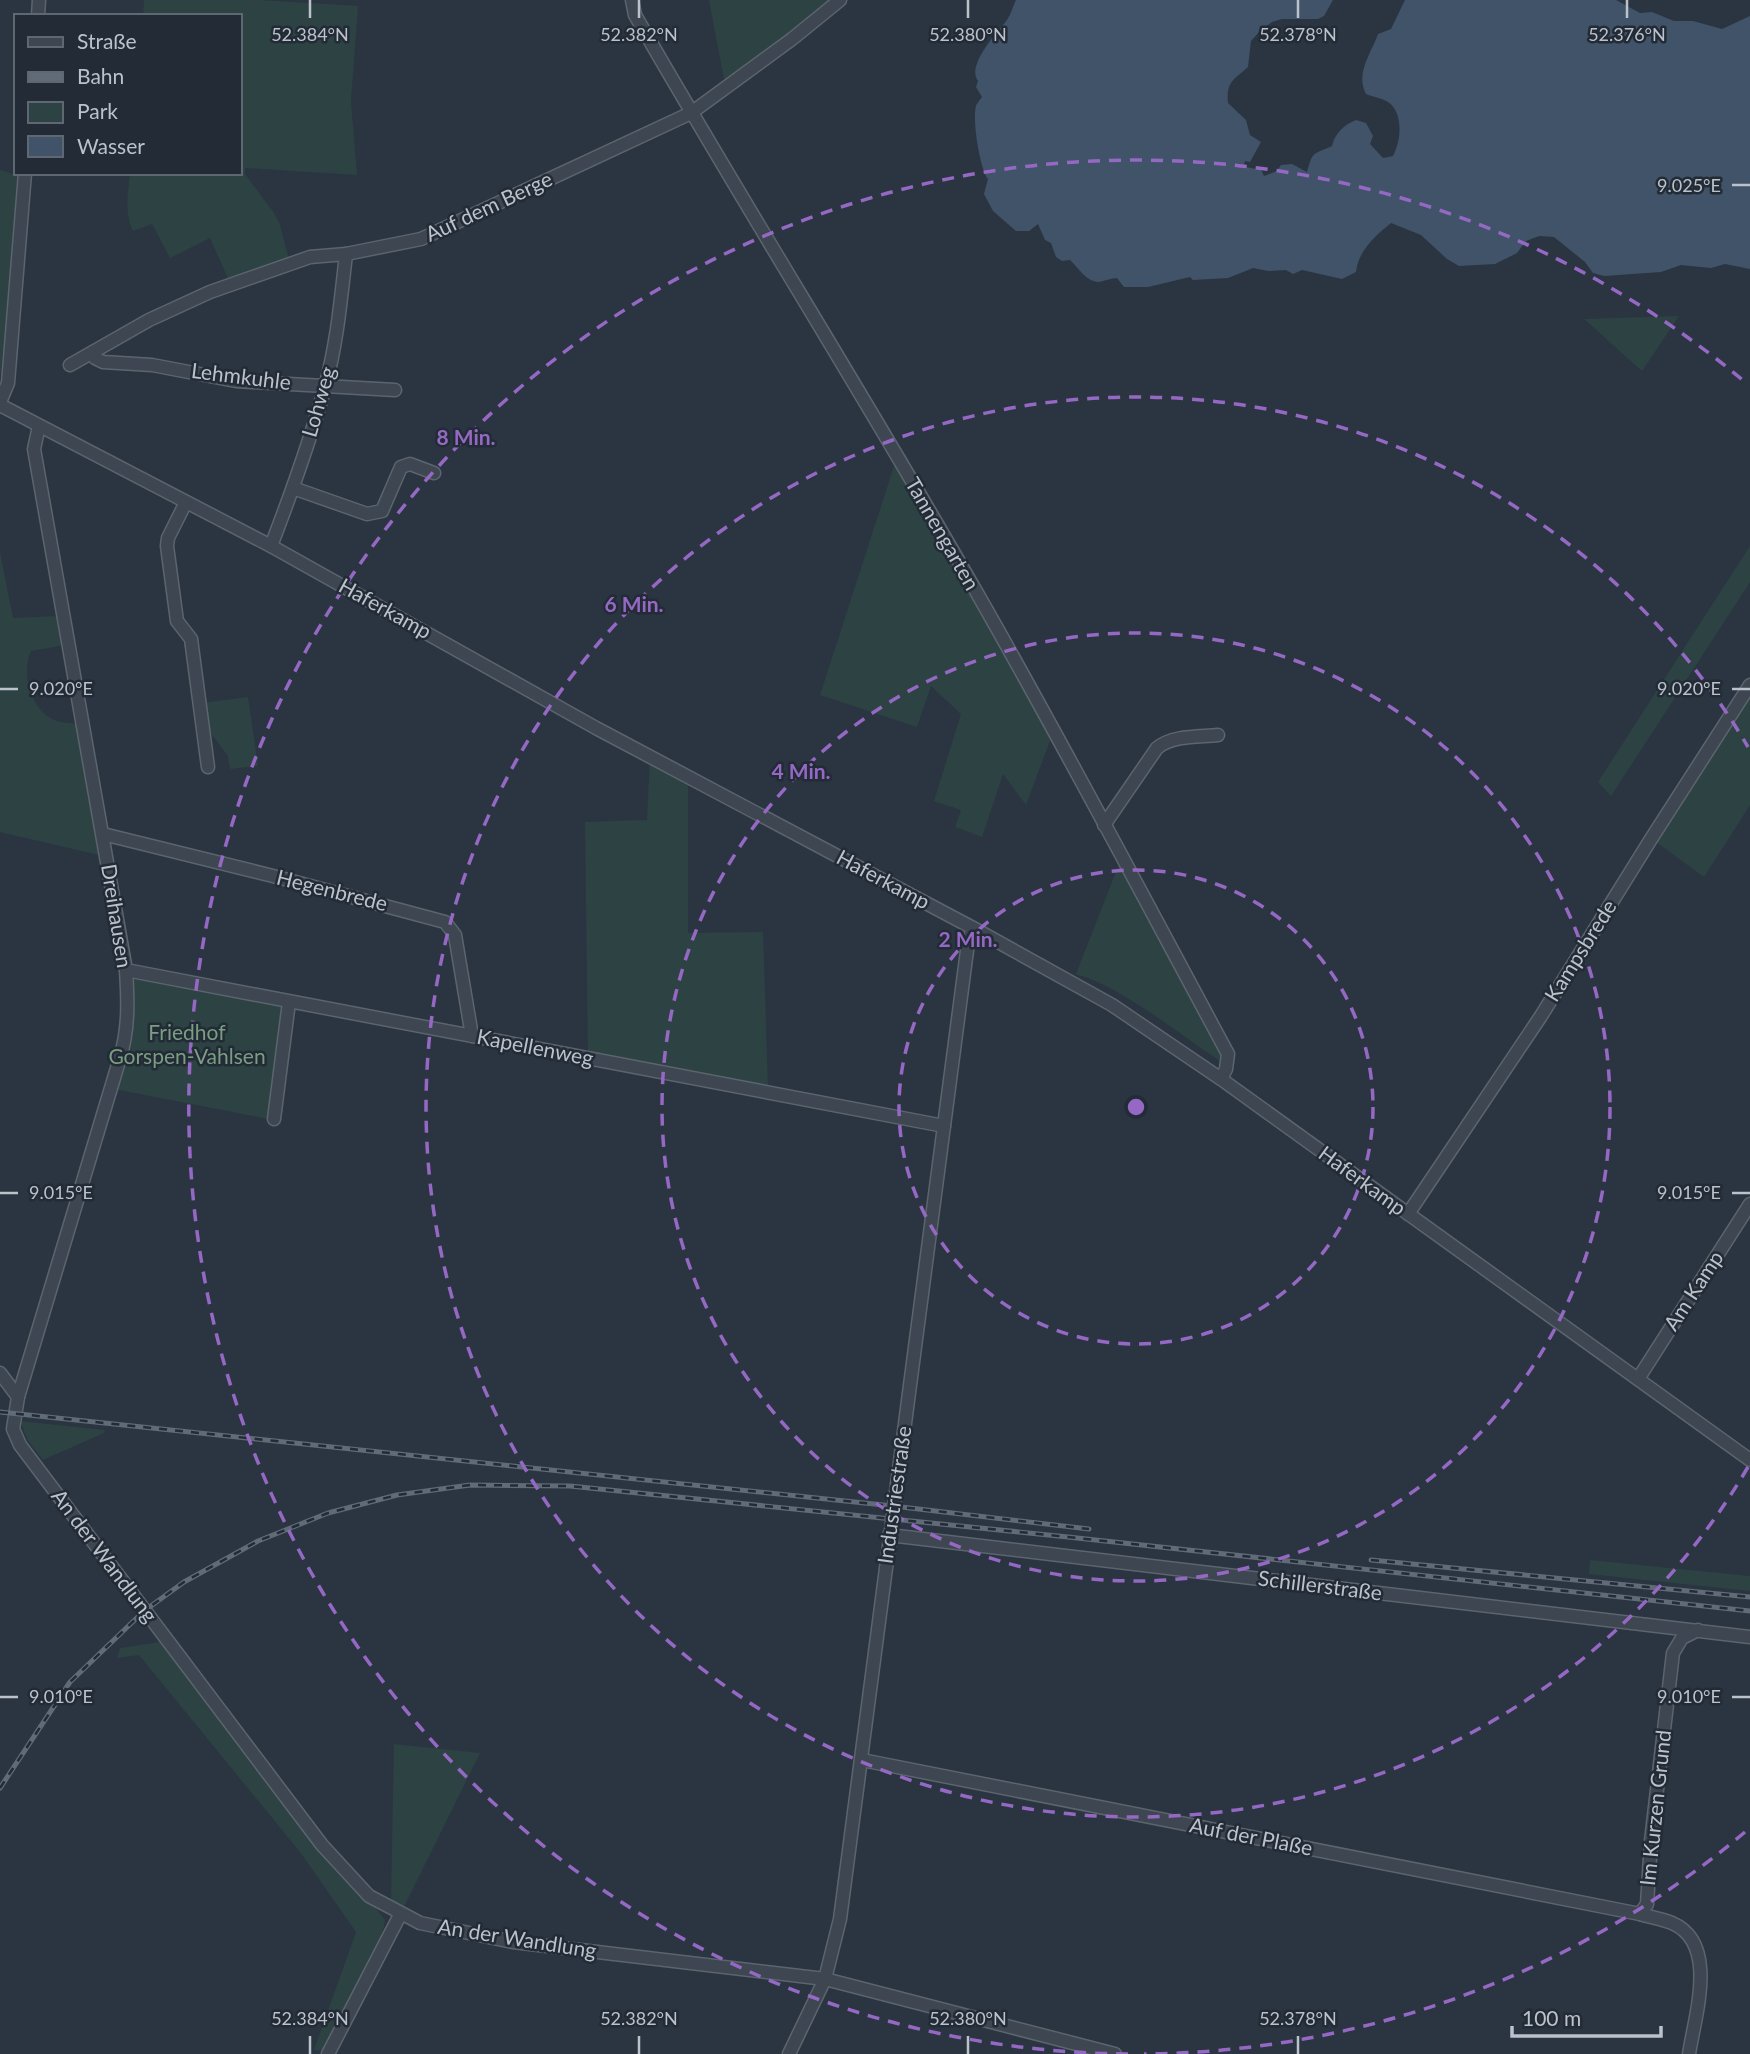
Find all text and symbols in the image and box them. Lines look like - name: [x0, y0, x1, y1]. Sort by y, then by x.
- legend: [14, 14, 242, 175]
- text: 52.384°N: [271, 23, 349, 45]
- text: 52.382°N: [600, 23, 678, 45]
- text: 52.380°N: [929, 23, 1007, 45]
- text: 52.378°N: [1259, 23, 1337, 45]
- text: 52.376°N: [1588, 23, 1666, 45]
- text: Straße: [77, 28, 137, 53]
- text: Bahn: [77, 63, 124, 88]
- text: Park: [77, 98, 118, 123]
- text: Wasser: [77, 133, 145, 158]
- street label: Auf dem Berge: [421, 165, 556, 246]
- text: 9.025°E: [1657, 174, 1721, 196]
- street label: Lehmkuhle: [190, 357, 292, 394]
- street label: Lohweg: [296, 363, 340, 440]
- text: 8 Min.: [436, 424, 496, 449]
- street label: Tannengarten: [901, 472, 986, 594]
- street label: Haferkamp: [335, 572, 436, 643]
- text: 6 Min.: [604, 591, 664, 616]
- text: 9.020°E: [29, 677, 93, 699]
- text: 9.020°E: [1657, 677, 1721, 699]
- text: 4 Min.: [771, 758, 831, 783]
- street label: Haferkamp: [833, 844, 935, 914]
- street label: Dreihausen: [97, 862, 138, 970]
- street label: Hegenbrede: [274, 864, 390, 915]
- street label: Kampsbrede: [1539, 895, 1621, 1006]
- text: 2 Min.: [938, 926, 998, 951]
- park label: Friedhof Gorspen-Vahlsen: [108, 1019, 266, 1068]
- street label: Kapellenweg: [475, 1023, 596, 1070]
- centre of rings: [1124, 1095, 1148, 1119]
- street label: Haferkamp: [1314, 1140, 1411, 1220]
- text: 9.015°E: [29, 1181, 93, 1203]
- text: 9.015°E: [1657, 1181, 1721, 1203]
- street label: Am Kamp: [1658, 1246, 1728, 1335]
- street label: Industriestraße: [871, 1424, 916, 1565]
- street label: An der Wandlung: [47, 1484, 163, 1627]
- street label: Schillerstraße: [1257, 1565, 1383, 1605]
- text: 9.010°E: [29, 1685, 93, 1707]
- text: 9.010°E: [1657, 1685, 1721, 1707]
- street label: Im Kurzen Grund: [1634, 1729, 1675, 1887]
- street label: Auf der Plaße: [1188, 1811, 1315, 1860]
- street label: An der Wandlung: [436, 1913, 598, 1962]
- scale bar: [1512, 1994, 1661, 2038]
- text: 100 m: [1522, 2005, 1581, 2030]
- text: 52.384°N: [271, 2007, 349, 2029]
- text: 52.382°N: [600, 2007, 678, 2029]
- text: 52.380°N: [929, 2007, 1007, 2029]
- text: 52.378°N: [1259, 2007, 1337, 2029]

